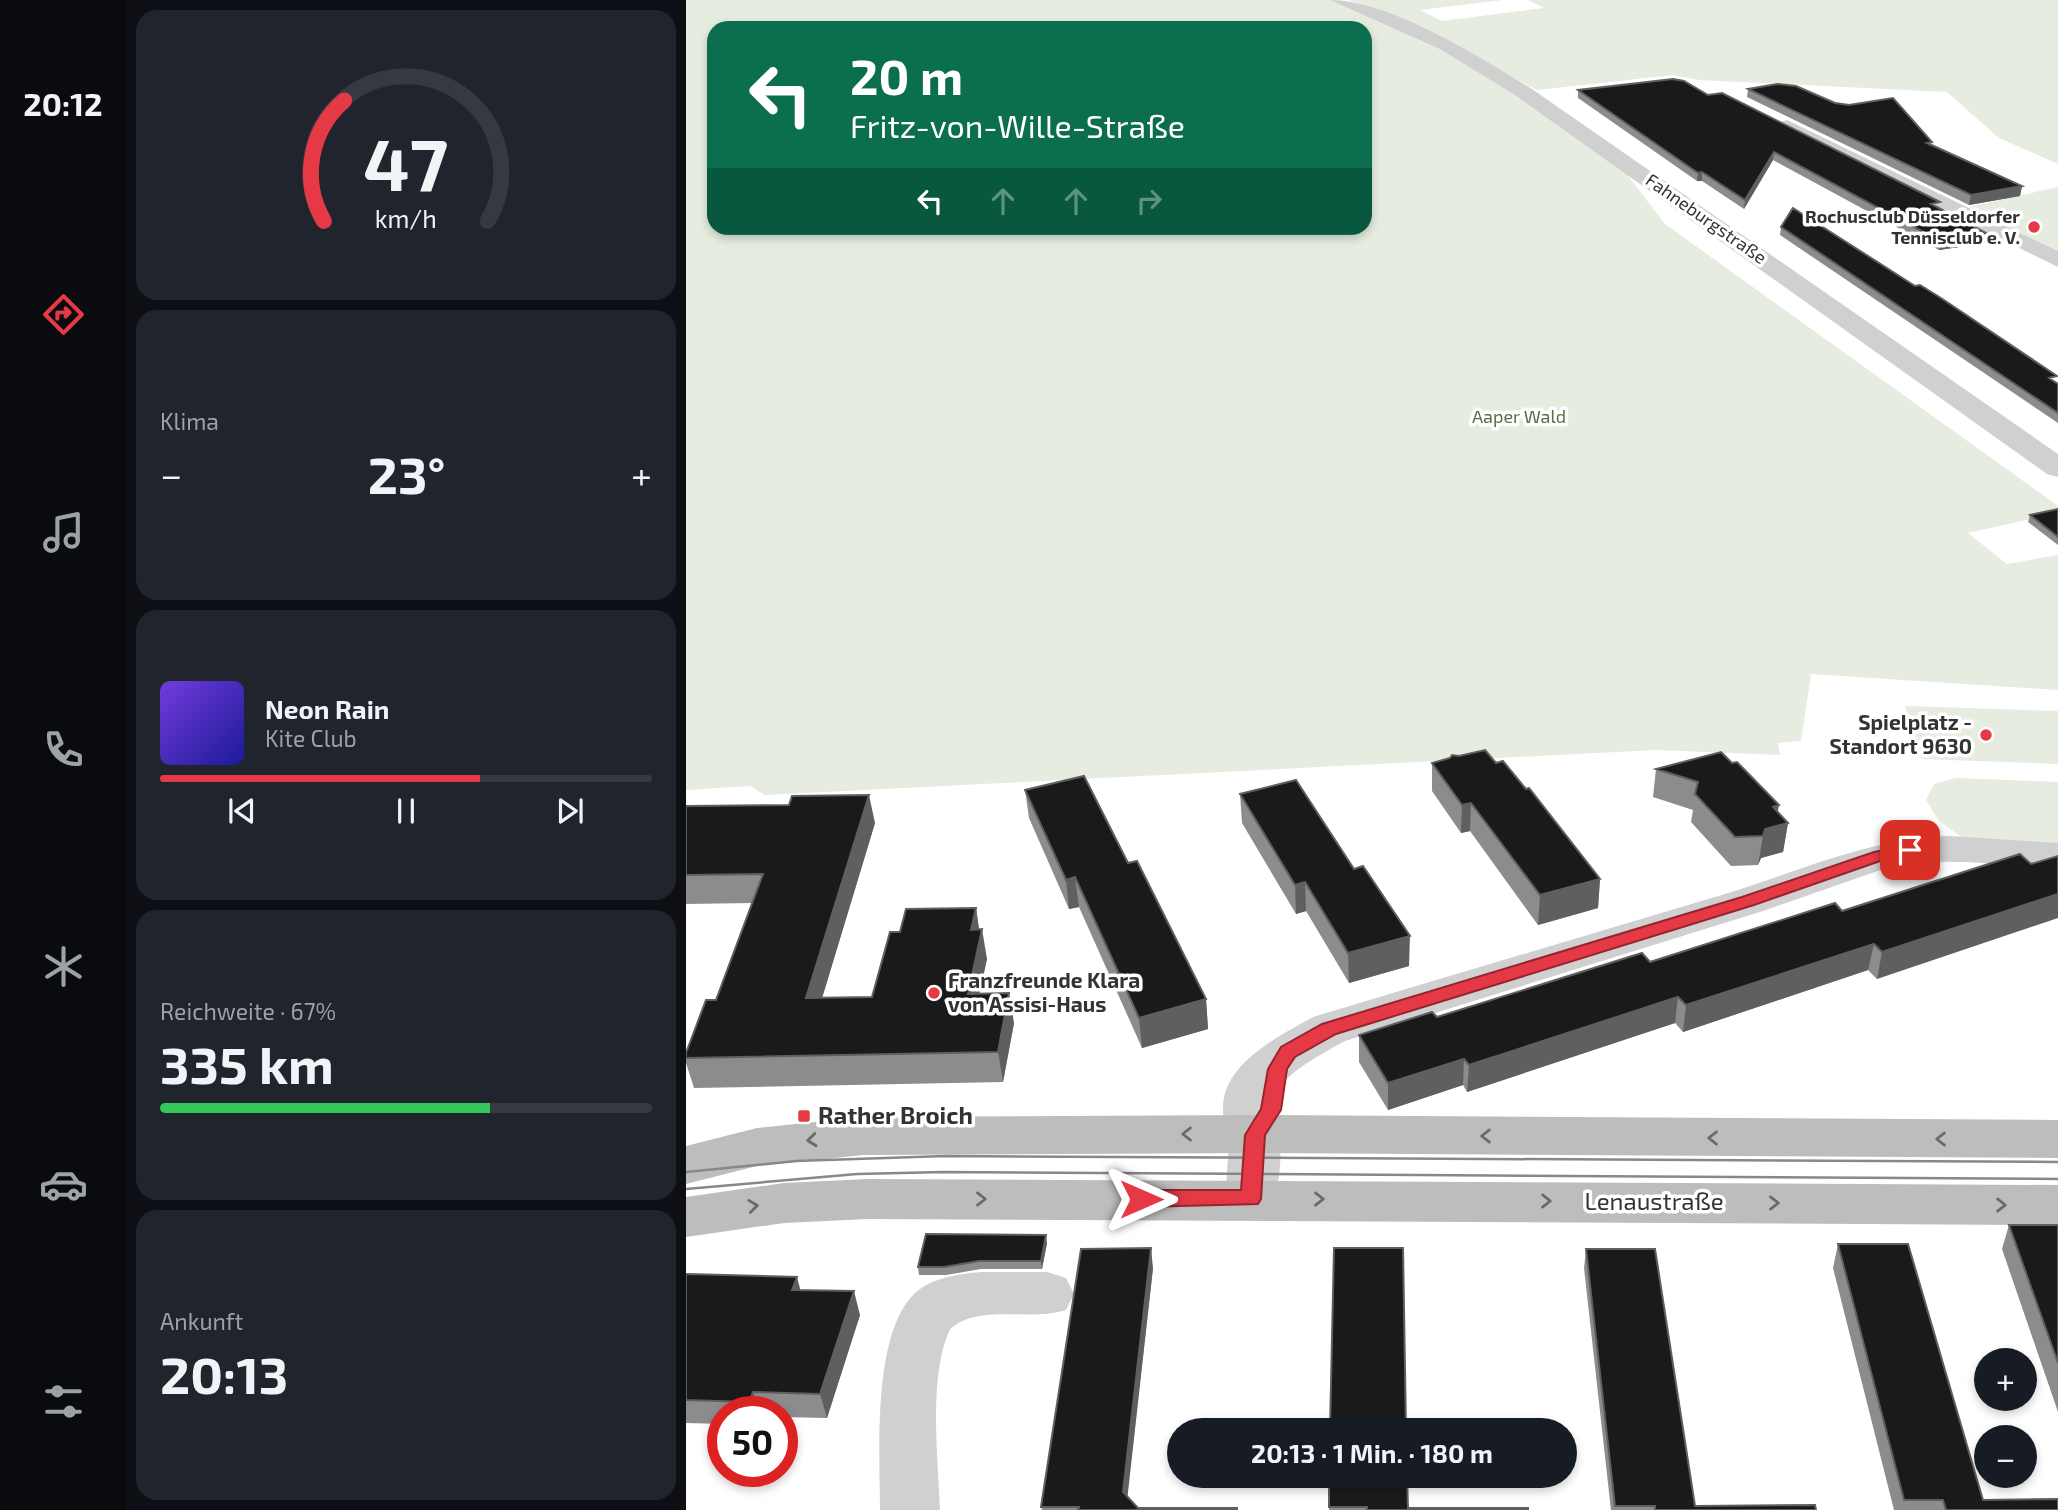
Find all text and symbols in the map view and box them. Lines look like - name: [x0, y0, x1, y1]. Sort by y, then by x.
- text: 20 m: [850, 46, 963, 105]
- icon: left: [735, 49, 826, 140]
- text: 20:12: [23, 84, 103, 122]
- text: Fritz-von-Wille-Straße: [850, 106, 1185, 144]
- text: 47: [364, 118, 448, 206]
- street label: Fahneburgstraße: [1642, 168, 1771, 268]
- icon: left: [911, 182, 949, 220]
- icon: ahead: [984, 182, 1022, 220]
- icon: ahead: [1057, 182, 1095, 220]
- icon: right: [1130, 182, 1168, 220]
- text: km/h: [375, 203, 437, 233]
- place label: Rochusclub Düsseldorfer Tennisclub e. V.: [1805, 205, 2020, 248]
- marker: Rochusclub Düsseldorfer Tennisclub e. V.: [2026, 219, 2042, 235]
- icon: directions: [39, 290, 88, 339]
- park label: Aaper Wald: [1472, 405, 1566, 427]
- text: Klima: [160, 407, 219, 435]
- text: 23°: [368, 442, 445, 504]
- text: −: [160, 451, 182, 497]
- text: +: [631, 451, 652, 497]
- icon: music: [39, 508, 88, 557]
- text: Neon Rain: [265, 693, 389, 724]
- place label: Spielplatz - Standort 9630: [1830, 709, 1972, 758]
- text: Kite Club: [265, 724, 357, 752]
- icon: phone: [39, 725, 88, 774]
- marker: Spielplatz - Standort 9630: [1978, 727, 1994, 743]
- icon: previous: [223, 792, 261, 830]
- icon: pause: [387, 792, 425, 830]
- icon: next: [551, 792, 589, 830]
- pin: [1880, 820, 1940, 880]
- icon: arrive: [1891, 831, 1929, 869]
- icon: climate: [39, 942, 88, 991]
- place label: Franzfreunde Klara von Assisi-Haus: [948, 967, 1140, 1016]
- marker: Franzfreunde Klara von Assisi-Haus: [926, 985, 942, 1001]
- text: Reichweite · 67%: [160, 997, 336, 1025]
- text: 335 km: [160, 1032, 334, 1094]
- place label: Rather Broich: [818, 1100, 973, 1129]
- marker: Rather Broich: [796, 1108, 812, 1124]
- one-way arrow: [1181, 1126, 1191, 1142]
- one-way arrow: [1480, 1128, 1491, 1144]
- one-way arrow: [1708, 1130, 1719, 1145]
- one-way arrow: [1935, 1131, 1946, 1147]
- one-way arrow: [807, 1132, 818, 1147]
- icon: car: [39, 1160, 88, 1209]
- position arrow: [1104, 1162, 1178, 1236]
- street label: Lenaustraße: [1584, 1186, 1724, 1215]
- one-way arrow: [976, 1191, 986, 1207]
- one-way arrow: [1314, 1191, 1325, 1207]
- one-way arrow: [1542, 1193, 1552, 1209]
- one-way arrow: [1769, 1195, 1780, 1211]
- one-way arrow: [1997, 1197, 2007, 1213]
- one-way arrow: [748, 1199, 759, 1214]
- text: Ankunft: [160, 1307, 243, 1335]
- text: 20:13: [160, 1342, 288, 1404]
- map controls: [1974, 1348, 2037, 1488]
- button: +: [1974, 1348, 2037, 1411]
- icon: filters: [39, 1377, 88, 1426]
- speed limit sign: 50: [707, 1396, 798, 1487]
- button: −: [1974, 1425, 2037, 1488]
- text: 20:13 · 1 Min. · 180 m: [1251, 1437, 1493, 1468]

